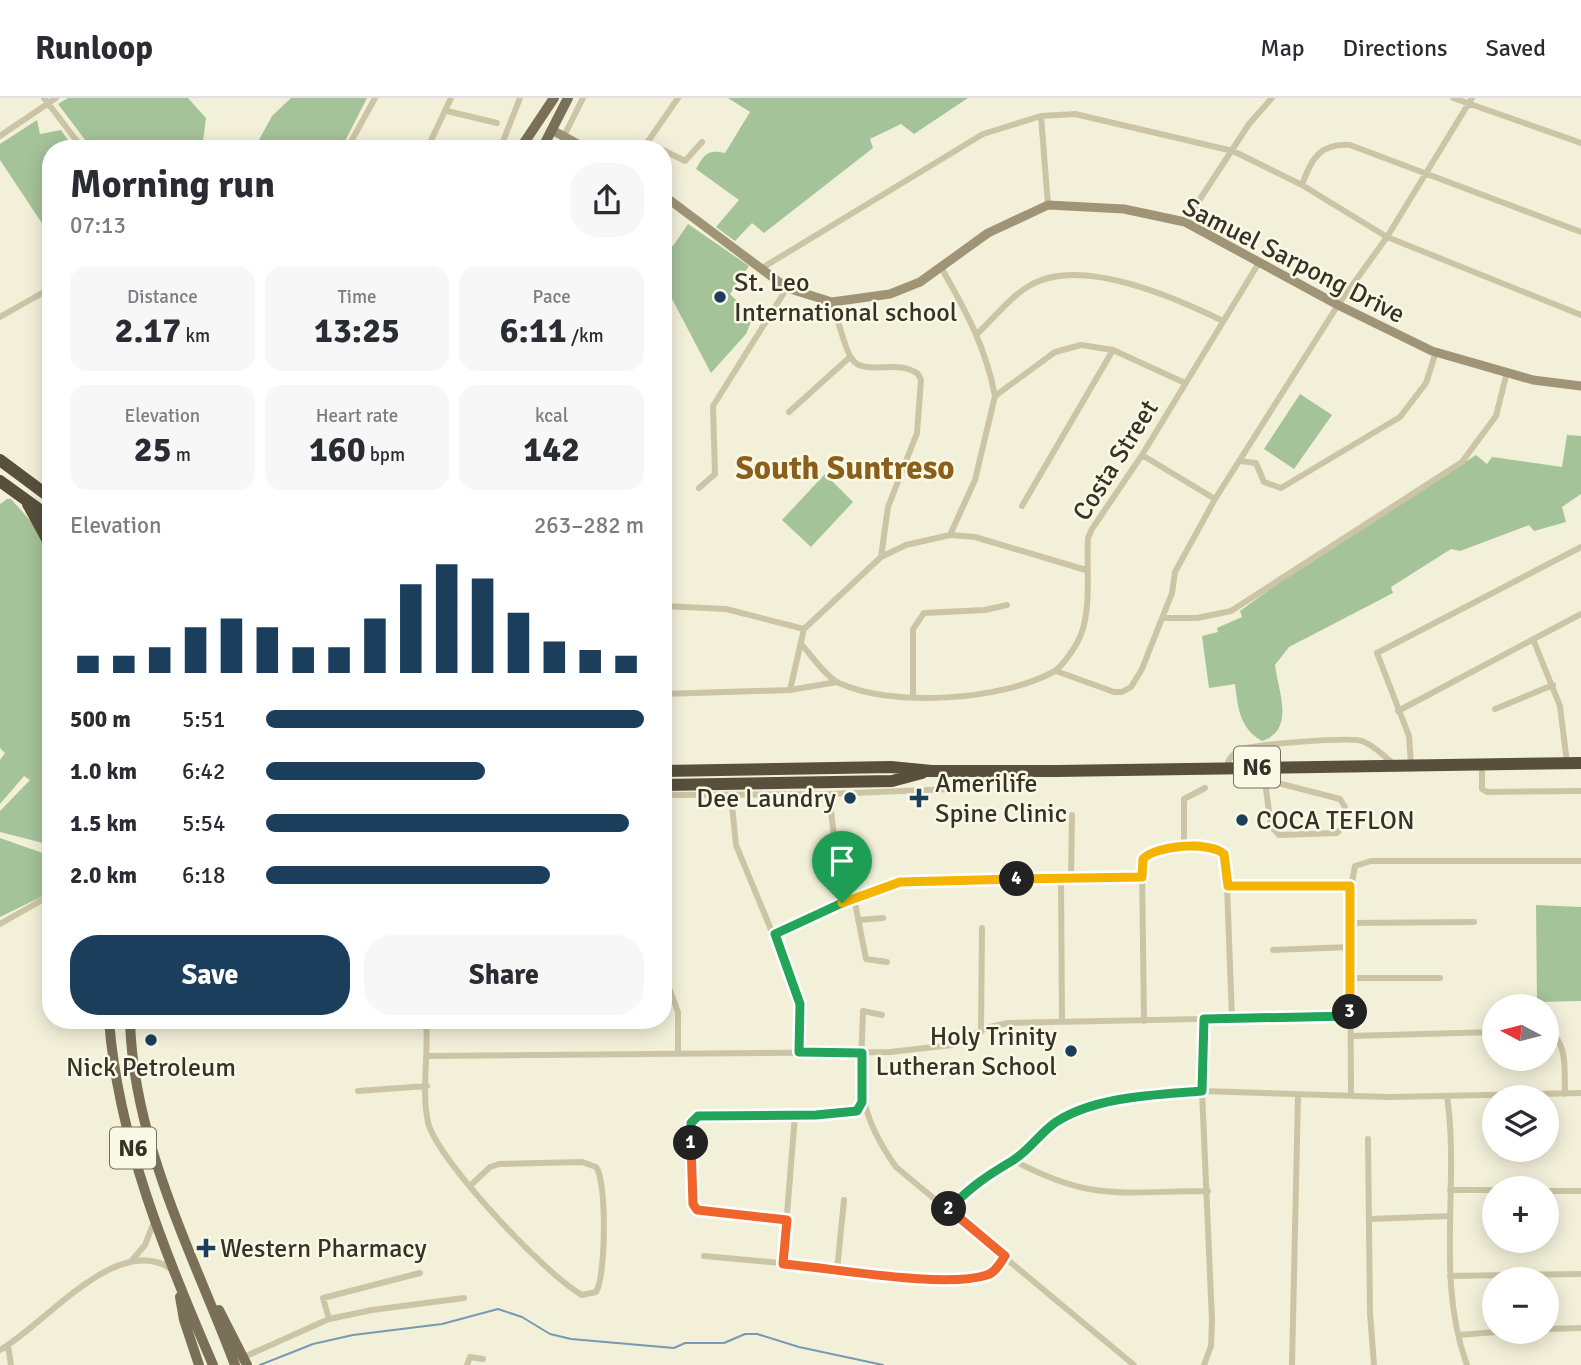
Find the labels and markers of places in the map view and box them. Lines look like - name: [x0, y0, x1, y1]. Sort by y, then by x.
- place label: St. Leo International school: [734, 267, 957, 329]
- marker: St. Leo International school: [712, 289, 728, 305]
- place label: Amerilife Spine Clinic: [935, 768, 1067, 830]
- place label: Dee Laundry: [696, 783, 836, 815]
- marker: Amerilife Spine Clinic: [909, 788, 929, 808]
- marker: Dee Laundry: [842, 790, 858, 806]
- place label: COCA TEFLON: [1256, 805, 1415, 837]
- marker: COCA TEFLON: [1234, 812, 1250, 828]
- pin: [812, 831, 872, 903]
- pin: 4: [1000, 862, 1034, 896]
- pin: 3: [1332, 995, 1368, 1030]
- place label: Holy Trinity Lutheran School: [876, 1021, 1057, 1083]
- marker: Nick Petroleum: [143, 1032, 159, 1048]
- marker: Holy Trinity Lutheran School: [1063, 1043, 1079, 1059]
- place label: Nick Petroleum: [66, 1052, 236, 1084]
- pin: 1: [674, 1126, 708, 1160]
- pin: 2: [932, 1192, 967, 1226]
- place label: Western Pharmacy: [220, 1233, 427, 1265]
- marker: Western Pharmacy: [198, 1240, 214, 1256]

